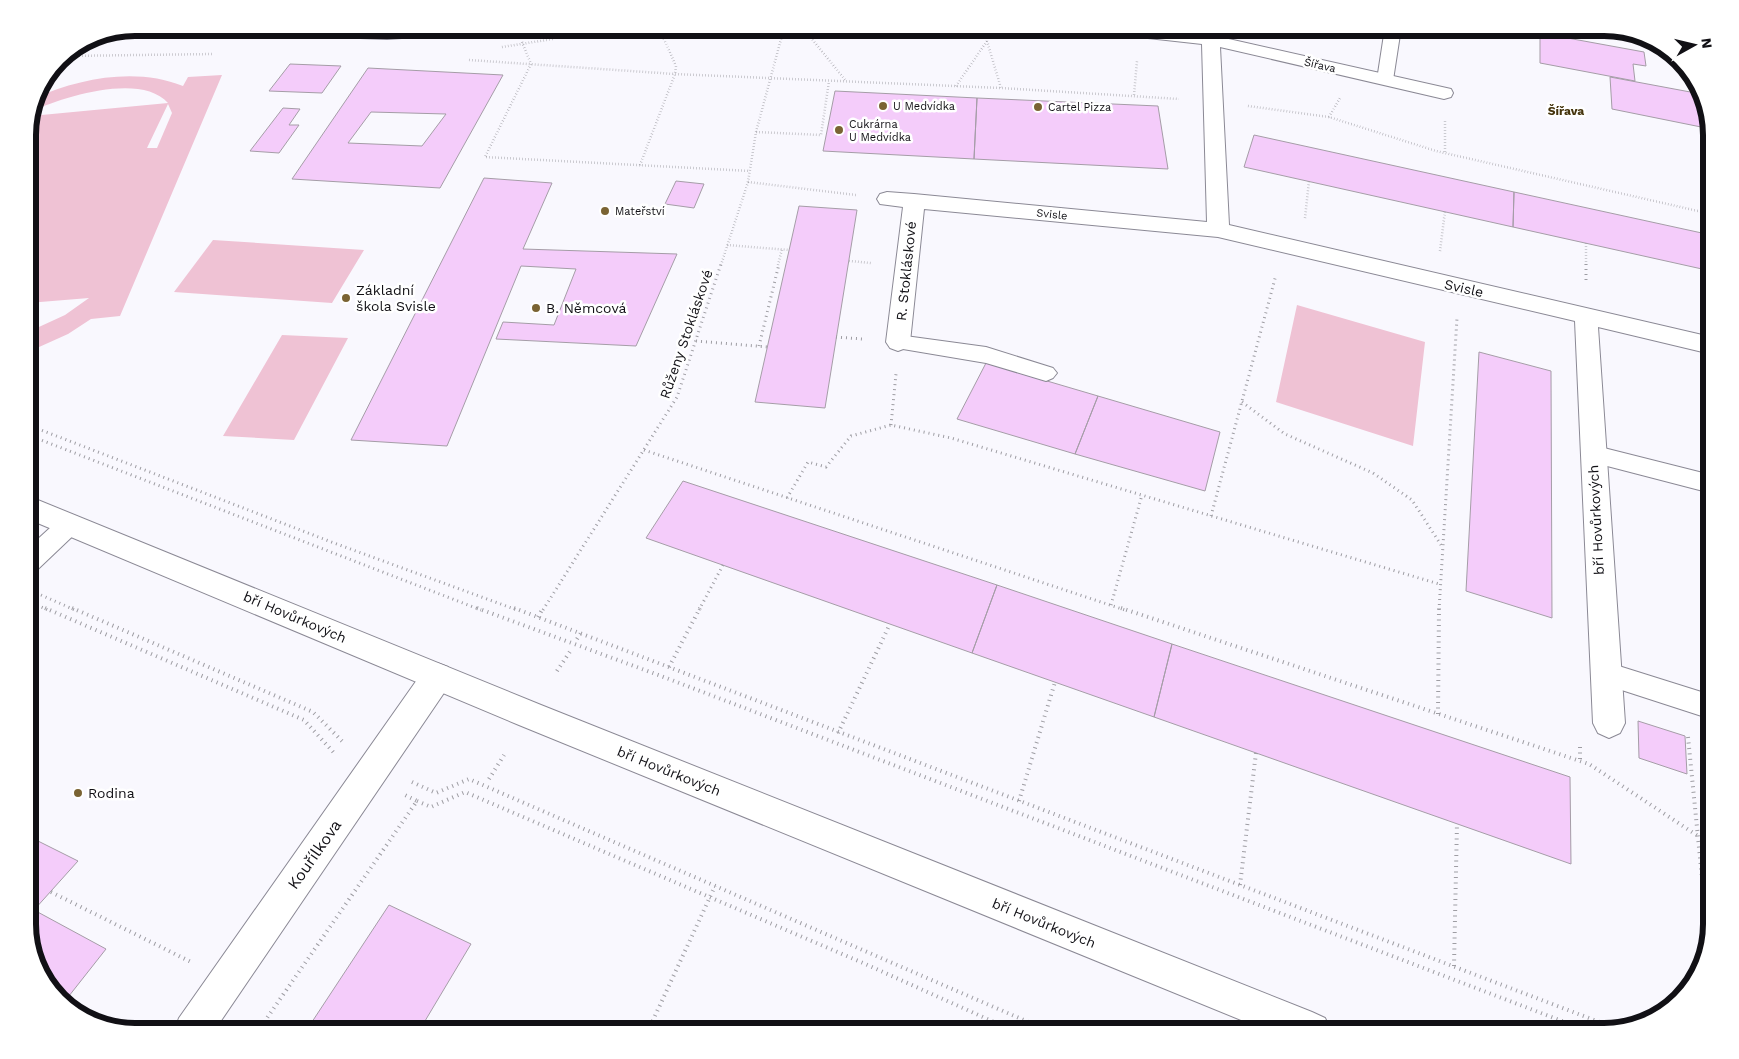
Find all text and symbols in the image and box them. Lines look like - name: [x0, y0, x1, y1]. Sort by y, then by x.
- north arrow: [1669, 20, 1719, 70]
- text: N: [1698, 37, 1716, 49]
- street label: Šířava: [1303, 55, 1337, 75]
- marker: U Medvídka: [877, 100, 889, 112]
- place label: U Medvídka: [893, 100, 955, 113]
- marker: Cartel Pizza: [1032, 101, 1044, 113]
- place label: Cartel Pizza: [1048, 101, 1111, 114]
- district label: Šířava: [1548, 104, 1584, 118]
- place label: Cukrárna U Medvídka: [849, 118, 911, 144]
- marker: Cukrárna U Medvídka: [833, 124, 845, 136]
- marker: Mateřství: [599, 205, 611, 217]
- place label: Mateřství: [615, 205, 665, 218]
- street label: Svisle: [1036, 206, 1068, 223]
- street label: R. Stokláskové: [893, 220, 919, 322]
- street label: Růženy Stokláskové: [656, 267, 716, 401]
- street label: Svisle: [1443, 276, 1485, 300]
- place label: Základní škola Svisle: [356, 282, 436, 314]
- marker: Základní škola Svisle: [340, 292, 352, 304]
- place label: B. Němcová: [546, 300, 627, 316]
- marker: B. Němcová: [530, 302, 542, 314]
- street label: bří Hovůrkových: [1585, 465, 1607, 575]
- street label: bří Hovůrkových: [241, 588, 349, 646]
- street label: bří Hovůrkových: [615, 743, 723, 799]
- place label: Rodina: [88, 785, 135, 801]
- marker: Rodina: [72, 787, 84, 799]
- street label: Kouřílkova: [284, 816, 345, 893]
- street label: bří Hovůrkových: [990, 895, 1098, 951]

